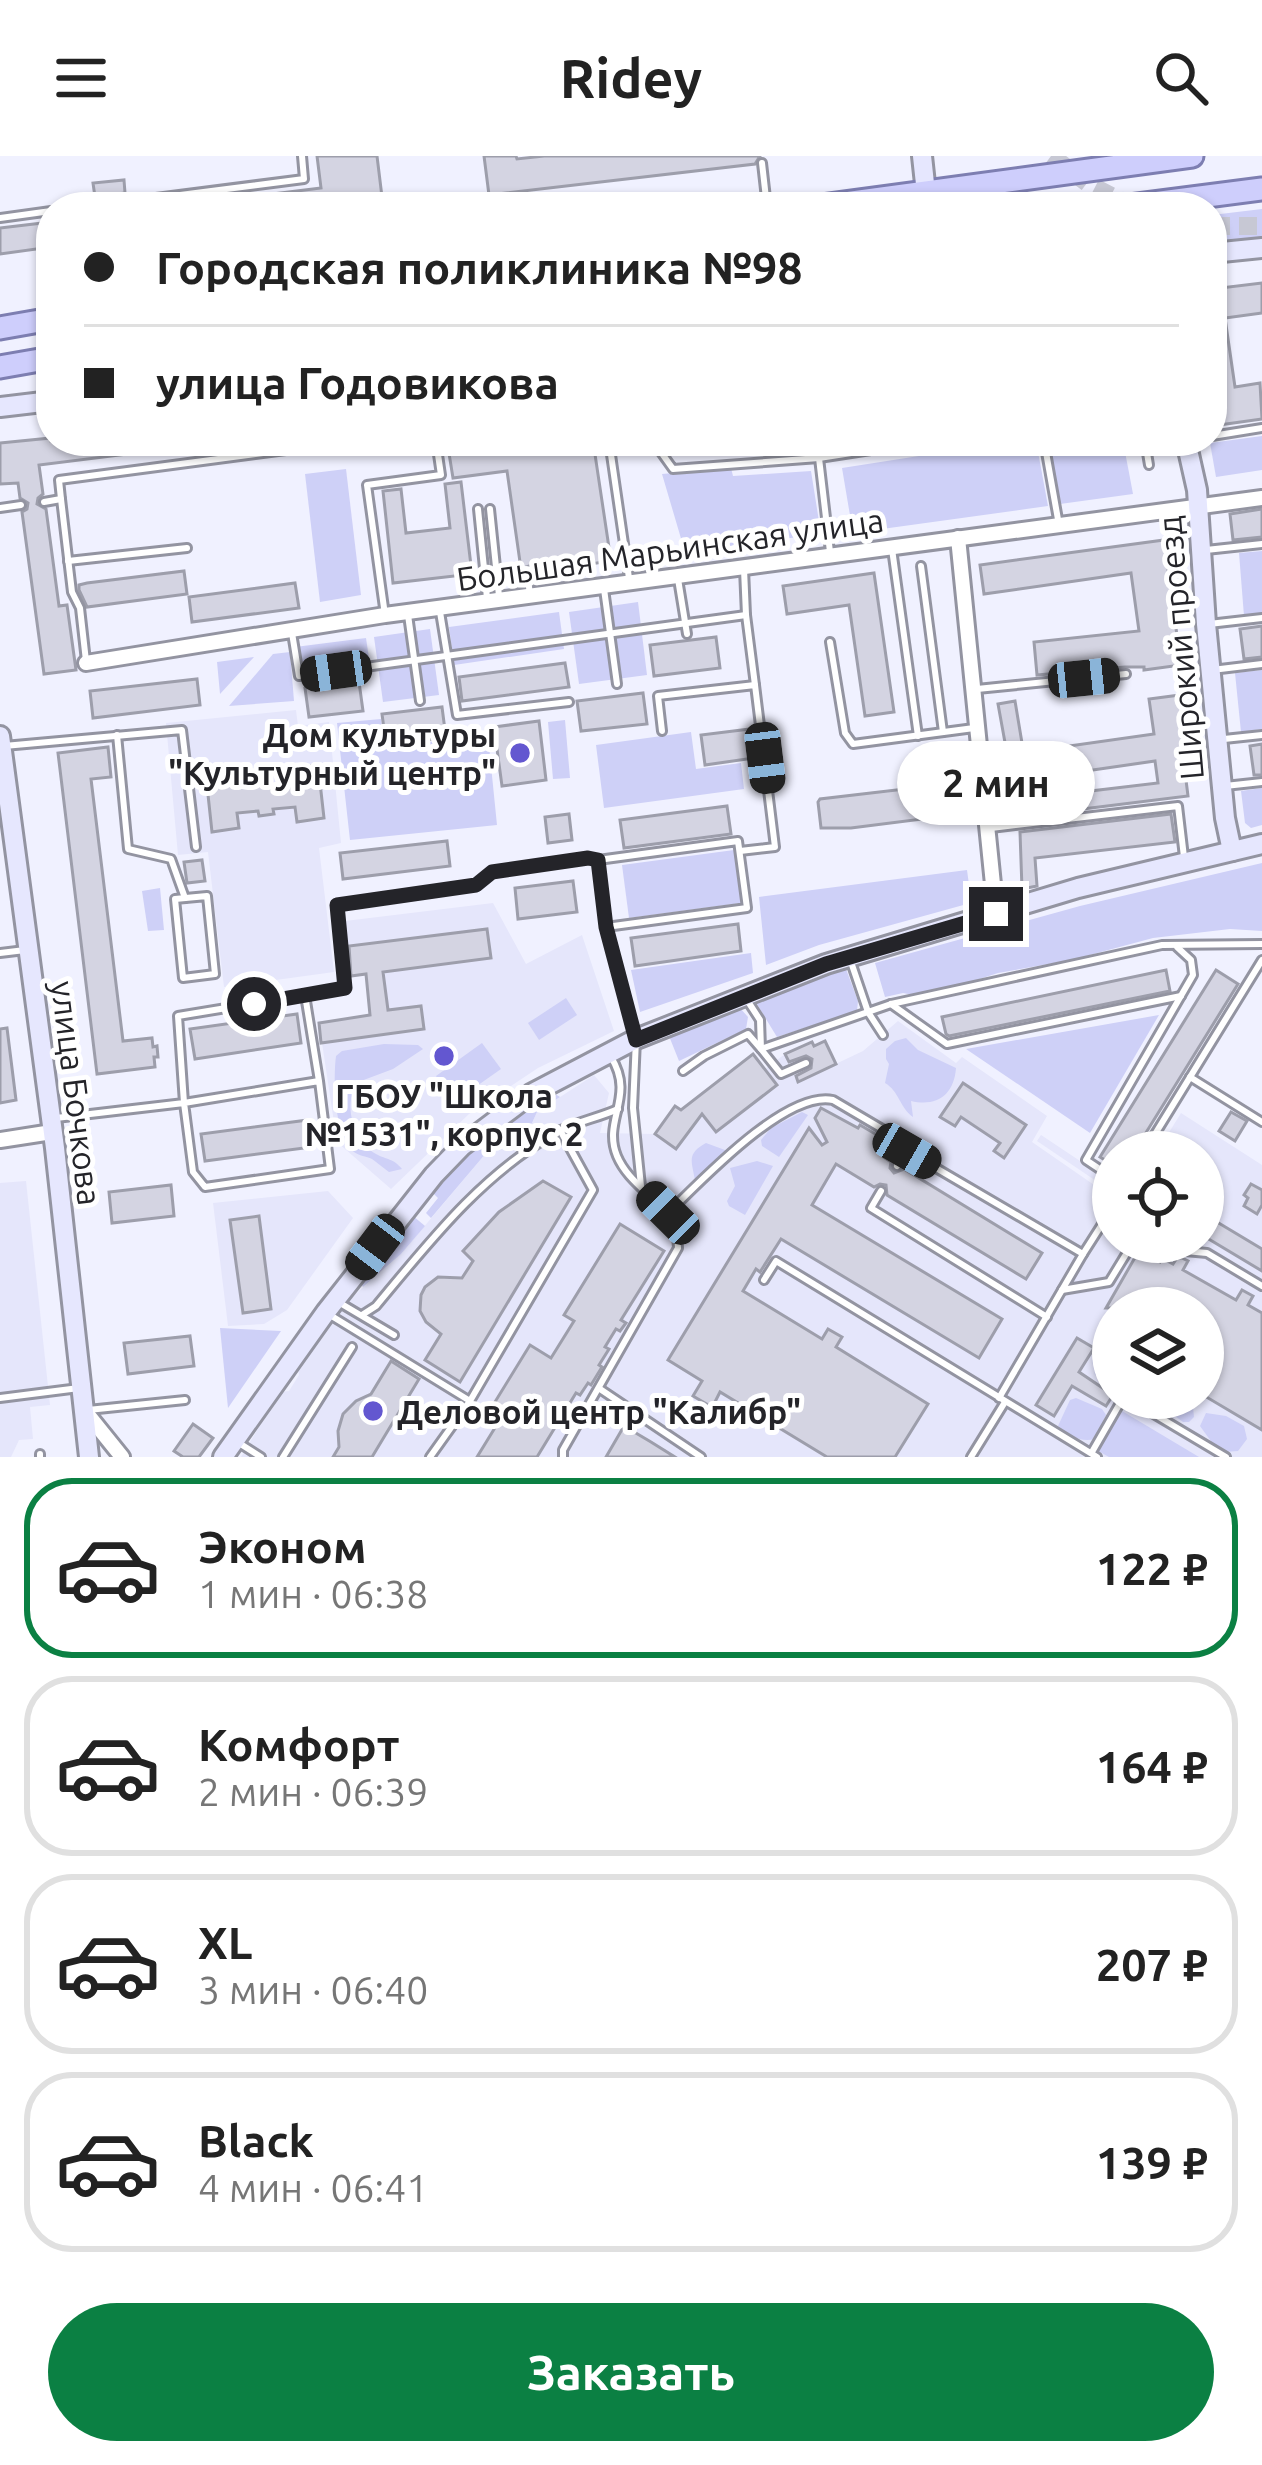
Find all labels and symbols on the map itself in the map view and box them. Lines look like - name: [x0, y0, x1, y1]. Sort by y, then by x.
- street label: Большая Марьинская улица: [454, 501, 886, 597]
- street label: Широкий проезд: [1150, 515, 1210, 781]
- car: [298, 648, 374, 694]
- car: [1046, 656, 1122, 700]
- place label: Дом культуры "Культурный центр": [168, 716, 496, 791]
- car: [743, 720, 787, 796]
- marker: Дом культуры "Культурный центр": [507, 740, 533, 766]
- callout: 2 мин: [897, 740, 1095, 824]
- route end: [969, 887, 1023, 941]
- route start: [227, 977, 281, 1031]
- street label: улица Бочкова: [45, 979, 109, 1207]
- marker: ГБОУ "Школа №1531", корпус 2: [431, 1043, 457, 1069]
- place label: ГБОУ "Школа №1531", корпус 2: [305, 1077, 583, 1152]
- car: [867, 1117, 947, 1185]
- car: [630, 1175, 706, 1251]
- car: [339, 1207, 411, 1287]
- place label: Деловой центр "Калибр": [397, 1393, 801, 1430]
- marker: Деловой центр "Калибр": [360, 1398, 386, 1424]

